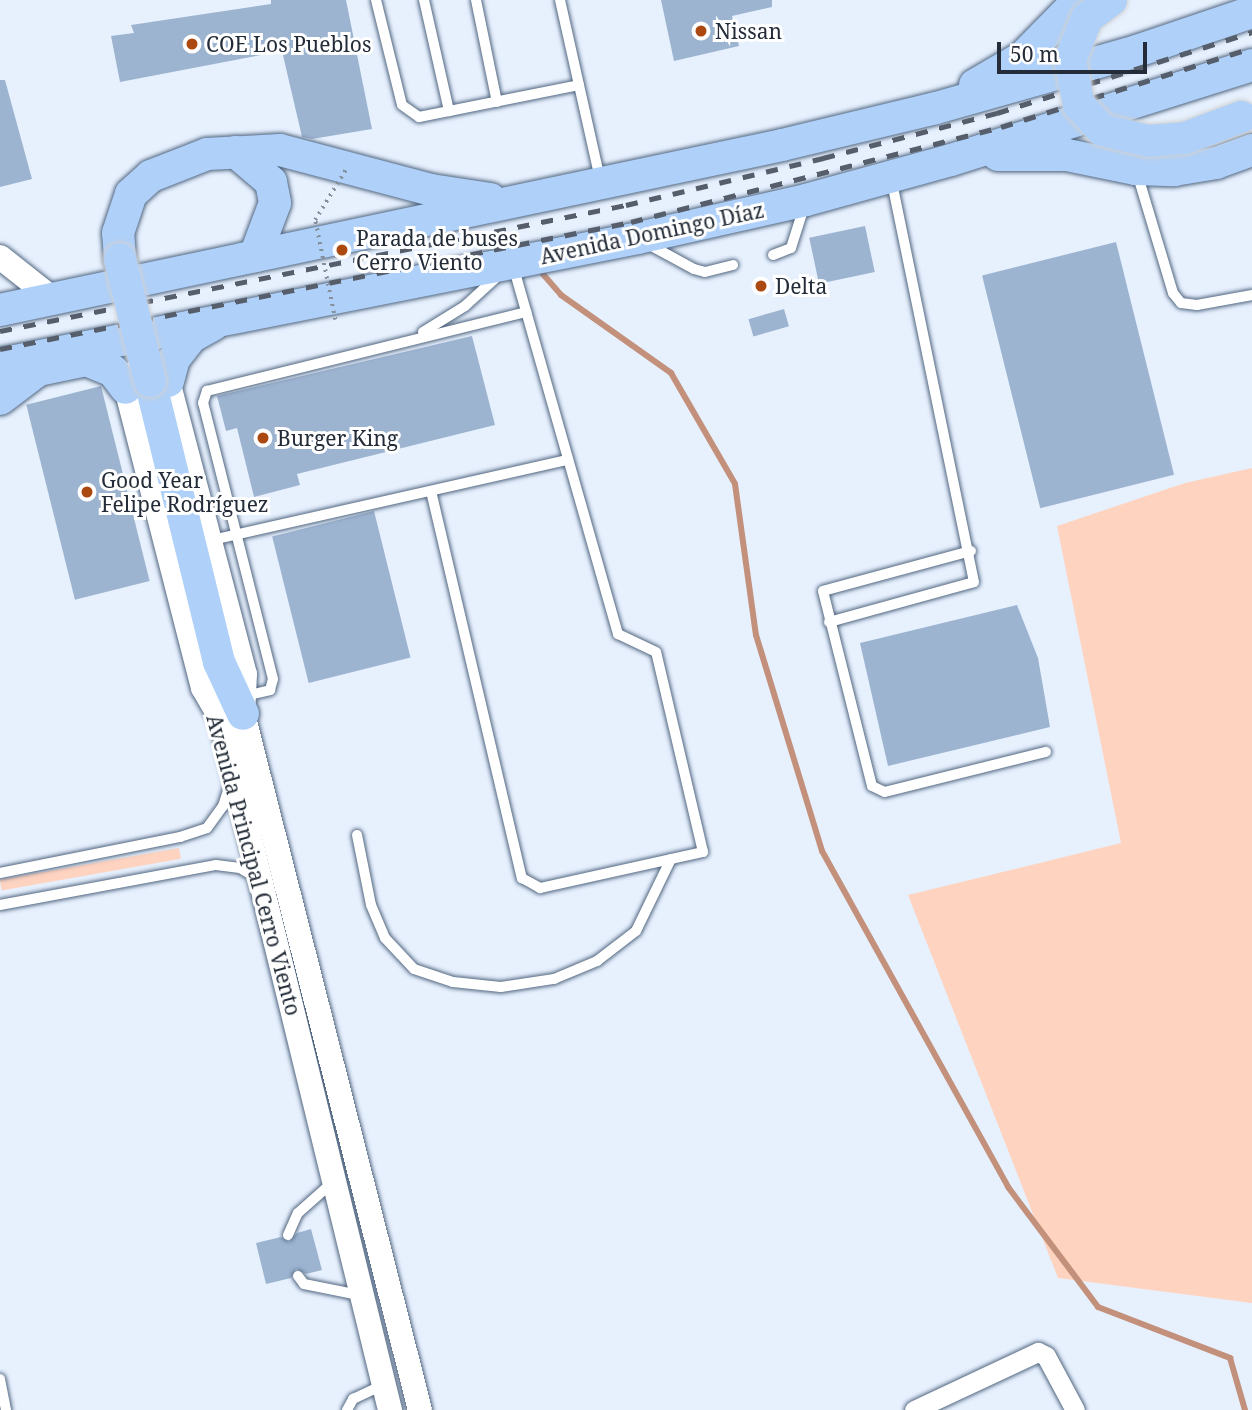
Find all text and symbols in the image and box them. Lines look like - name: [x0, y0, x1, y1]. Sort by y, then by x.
- place label: Nissan: [715, 18, 782, 44]
- marker: Nissan: [693, 23, 709, 39]
- scale bar: [1000, 28, 1150, 72]
- place label: COE Los Pueblos: [206, 31, 371, 57]
- marker: COE Los Pueblos: [184, 36, 200, 52]
- text: 50 m: [1010, 40, 1059, 68]
- street label: Avenida Domingo Díaz: [538, 197, 766, 269]
- place label: Parada de buses Cerro Viento: [356, 225, 518, 275]
- marker: Parada de buses Cerro Viento: [334, 242, 350, 258]
- place label: Delta: [775, 273, 827, 299]
- marker: Delta: [753, 278, 769, 294]
- place label: Burger King: [277, 425, 398, 451]
- marker: Burger King: [255, 430, 271, 446]
- place label: Good Year Felipe Rodríguez: [101, 467, 269, 517]
- marker: Good Year Felipe Rodríguez: [79, 484, 95, 500]
- street label: Avenida Principal Cerro Viento: [202, 712, 306, 1018]

